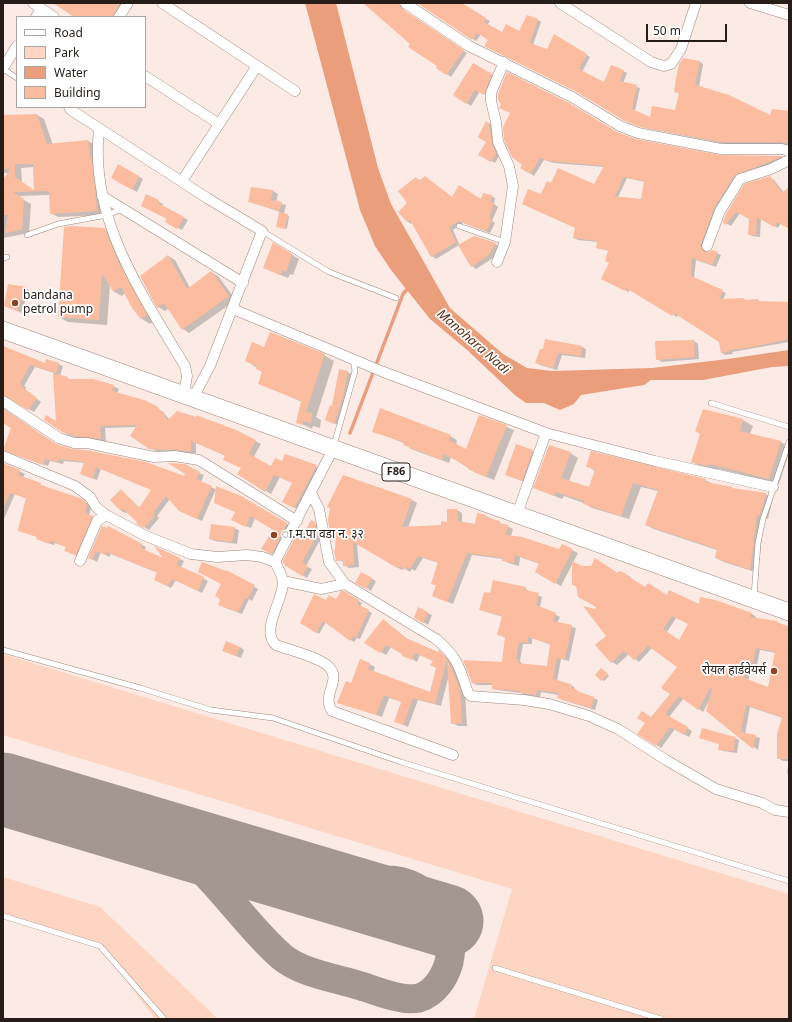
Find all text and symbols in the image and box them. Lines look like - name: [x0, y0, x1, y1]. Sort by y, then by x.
- legend: [16, 16, 146, 108]
- scale bar: [648, 16, 729, 42]
- text: 50 m: [653, 22, 681, 39]
- text: Road: [54, 24, 83, 41]
- text: Park: [54, 44, 79, 61]
- text: Water: [54, 64, 88, 81]
- text: Building: [54, 84, 101, 101]
- place label: bandana petrol pump: [23, 289, 93, 317]
- marker: bandana petrol pump: [10, 298, 20, 308]
- water label: Manohara Nadi: [433, 306, 513, 378]
- road number: F86: [382, 463, 410, 481]
- place label: ा.म.पा वडा न. ३२: [282, 528, 364, 542]
- marker: ा.म.पा वडा न. ३२: [269, 530, 279, 540]
- place label: रोयल हार्डवेयर्स: [702, 664, 766, 678]
- marker: रोयल हार्डवेयर्स: [769, 666, 779, 676]

